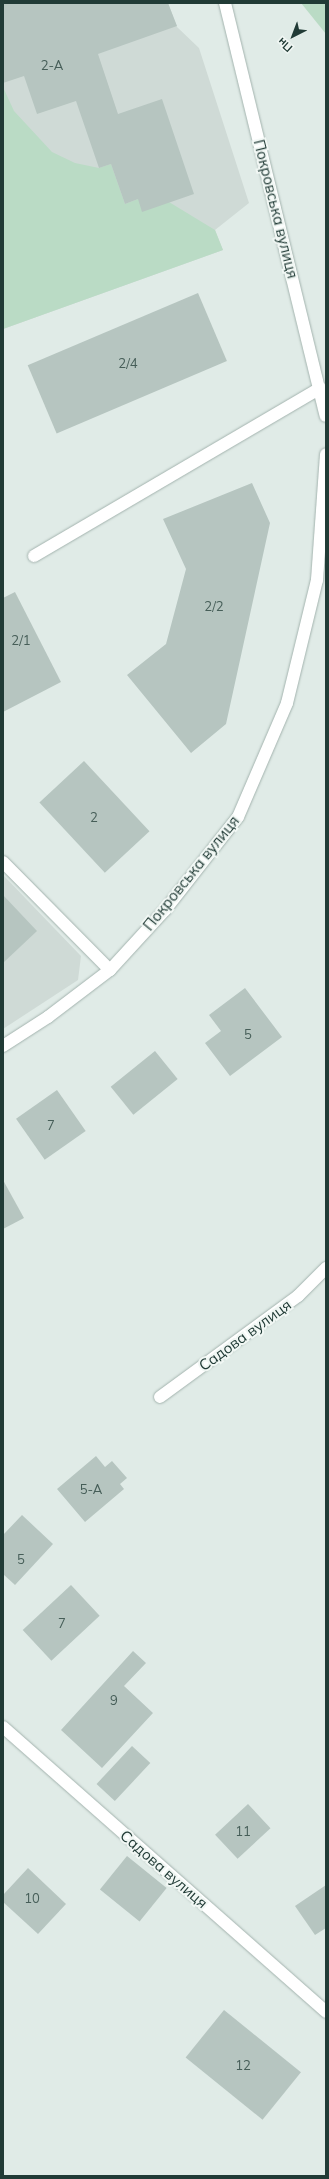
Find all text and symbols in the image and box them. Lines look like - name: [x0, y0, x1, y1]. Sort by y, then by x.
- north arrow: [273, 16, 313, 56]
- text: Пн: [275, 35, 295, 55]
- house number: 2-А: [41, 57, 63, 73]
- street label: Покровська вулиця: [250, 138, 302, 280]
- house number: 2/4: [118, 355, 138, 371]
- house number: 2/2: [204, 598, 224, 614]
- house number: 2/1: [11, 632, 31, 648]
- house number: 2: [90, 809, 98, 825]
- street label: Покровська вулиця: [139, 812, 243, 934]
- house number: 5: [244, 1026, 252, 1042]
- house number: 7: [47, 1117, 55, 1133]
- street label: Садова вулиця: [195, 1295, 295, 1375]
- house number: 5-А: [80, 1481, 102, 1497]
- house number: 5: [17, 1551, 25, 1567]
- house number: 7: [58, 1615, 66, 1631]
- house number: 9: [110, 1692, 118, 1708]
- house number: 11: [235, 1823, 251, 1839]
- street label: Садова вулиця: [117, 1826, 211, 1912]
- house number: 10: [24, 1890, 40, 1906]
- house number: 12: [235, 2057, 251, 2073]

